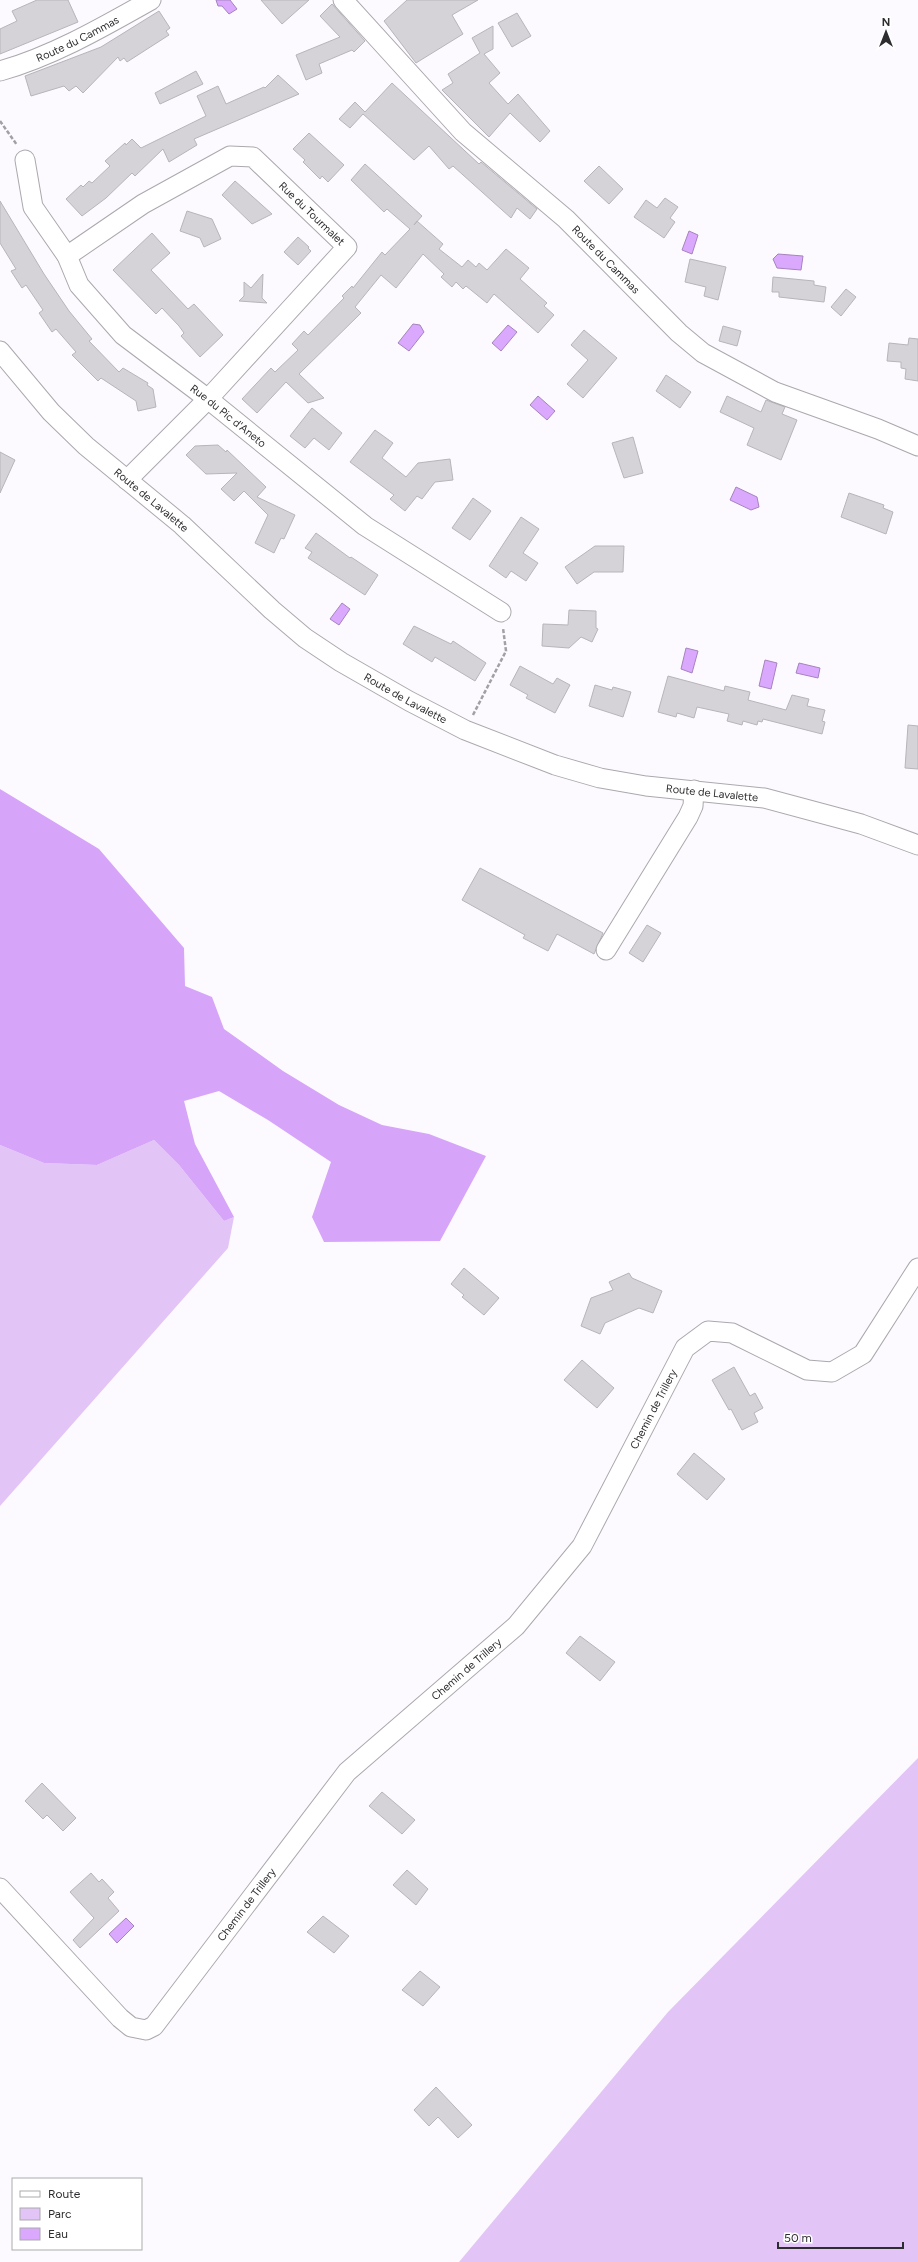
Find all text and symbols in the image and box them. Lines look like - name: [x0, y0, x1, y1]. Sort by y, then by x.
- north arrow: [866, 12, 906, 52]
- street label: Route du Cammas: [34, 13, 121, 65]
- text: N: [882, 16, 890, 29]
- street label: Rue du Tourmalet: [276, 179, 347, 248]
- street label: Route du Cammas: [569, 223, 642, 296]
- street label: Rue du Pic d'Aneto: [187, 382, 269, 450]
- street label: Route de Lavalette: [111, 466, 191, 535]
- street label: Route de Lavalette: [362, 671, 449, 727]
- street label: Route de Lavalette: [665, 782, 759, 804]
- street label: Chemin de Trillery: [628, 1367, 680, 1451]
- street label: Chemin de Trillery: [429, 1635, 504, 1703]
- street label: Chemin de Trillery: [215, 1866, 279, 1944]
- legend: [12, 2178, 142, 2250]
- text: Route: [48, 2187, 81, 2201]
- text: Parc: [48, 2207, 72, 2221]
- scale bar: [778, 2224, 903, 2250]
- text: Eau: [48, 2227, 68, 2241]
- text: 50 m: [784, 2231, 812, 2245]

